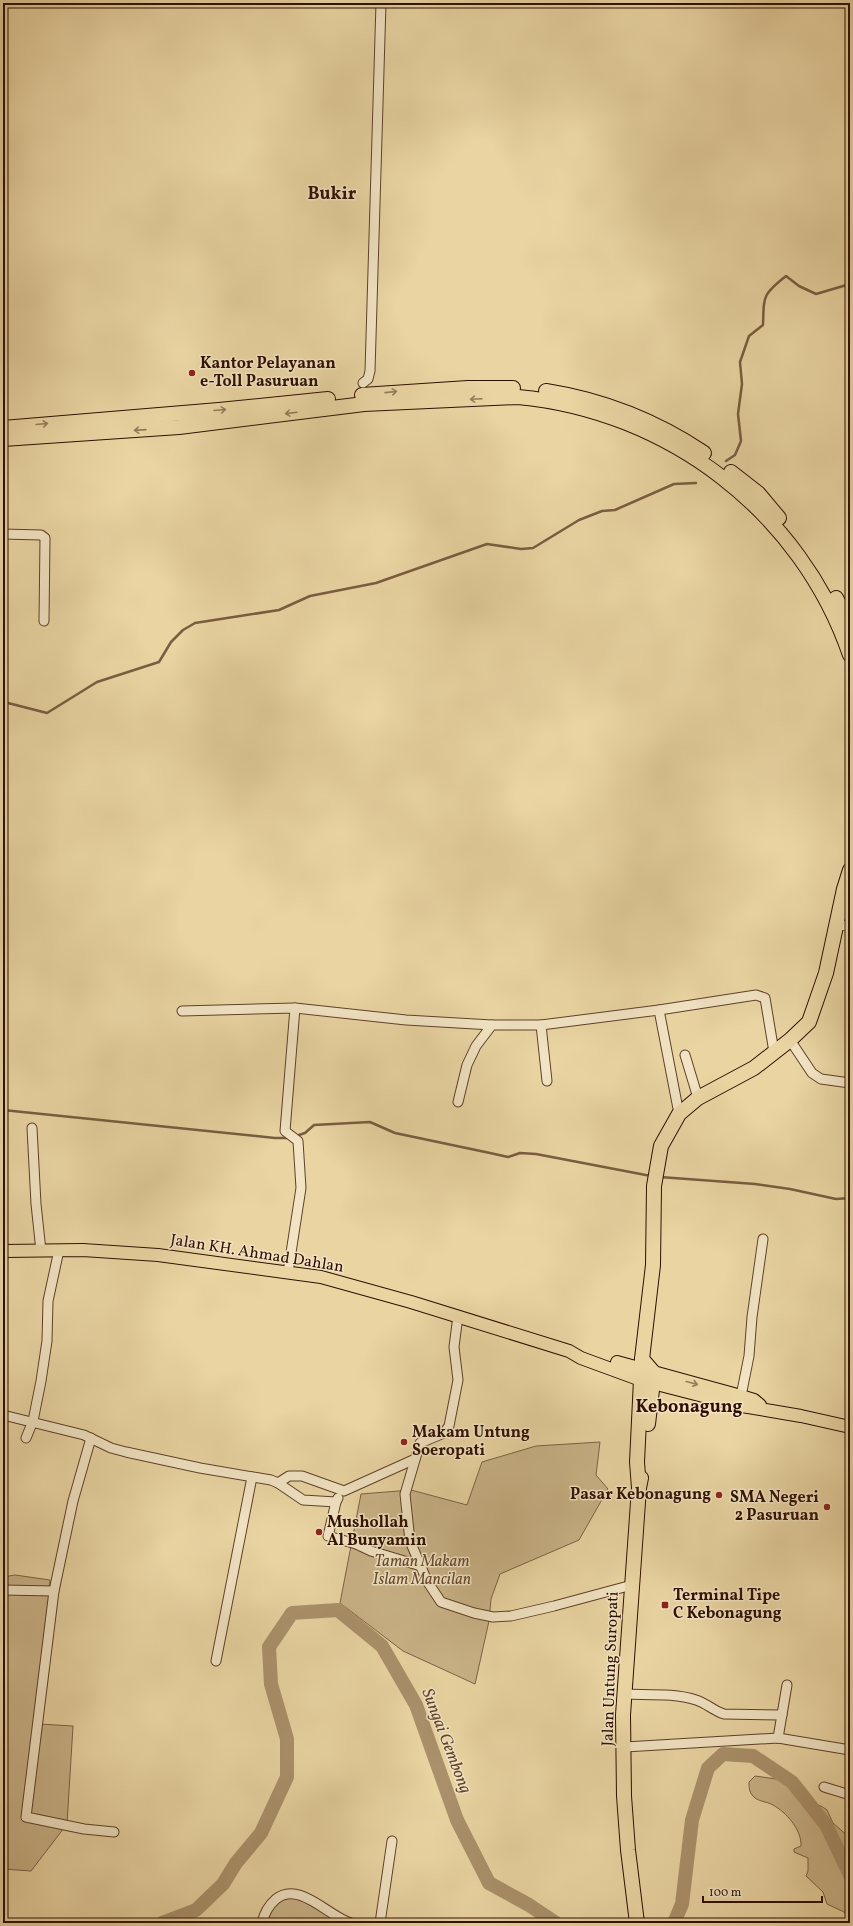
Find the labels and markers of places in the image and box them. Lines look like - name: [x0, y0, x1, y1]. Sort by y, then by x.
- place label: Kantor Pelayanan e-Toll Pasuruan: [200, 353, 336, 393]
- marker: Kantor Pelayanan e-Toll Pasuruan: [187, 368, 197, 378]
- place label: Makam Untung Soeropati: [412, 1422, 530, 1462]
- marker: Makam Untung Soeropati: [399, 1437, 409, 1447]
- place label: Pasar Kebonagung: [570, 1484, 711, 1506]
- place label: SMA Negeri 2 Pasuruan: [730, 1487, 819, 1527]
- marker: Pasar Kebonagung: [714, 1490, 724, 1500]
- marker: SMA Negeri 2 Pasuruan: [822, 1502, 832, 1512]
- place label: Mushollah Al Bunyamin: [327, 1512, 427, 1552]
- marker: Mushollah Al Bunyamin: [314, 1527, 324, 1537]
- place label: Terminal Tipe C Kebonagung: [673, 1585, 782, 1625]
- marker: Terminal Tipe C Kebonagung: [660, 1600, 670, 1610]

